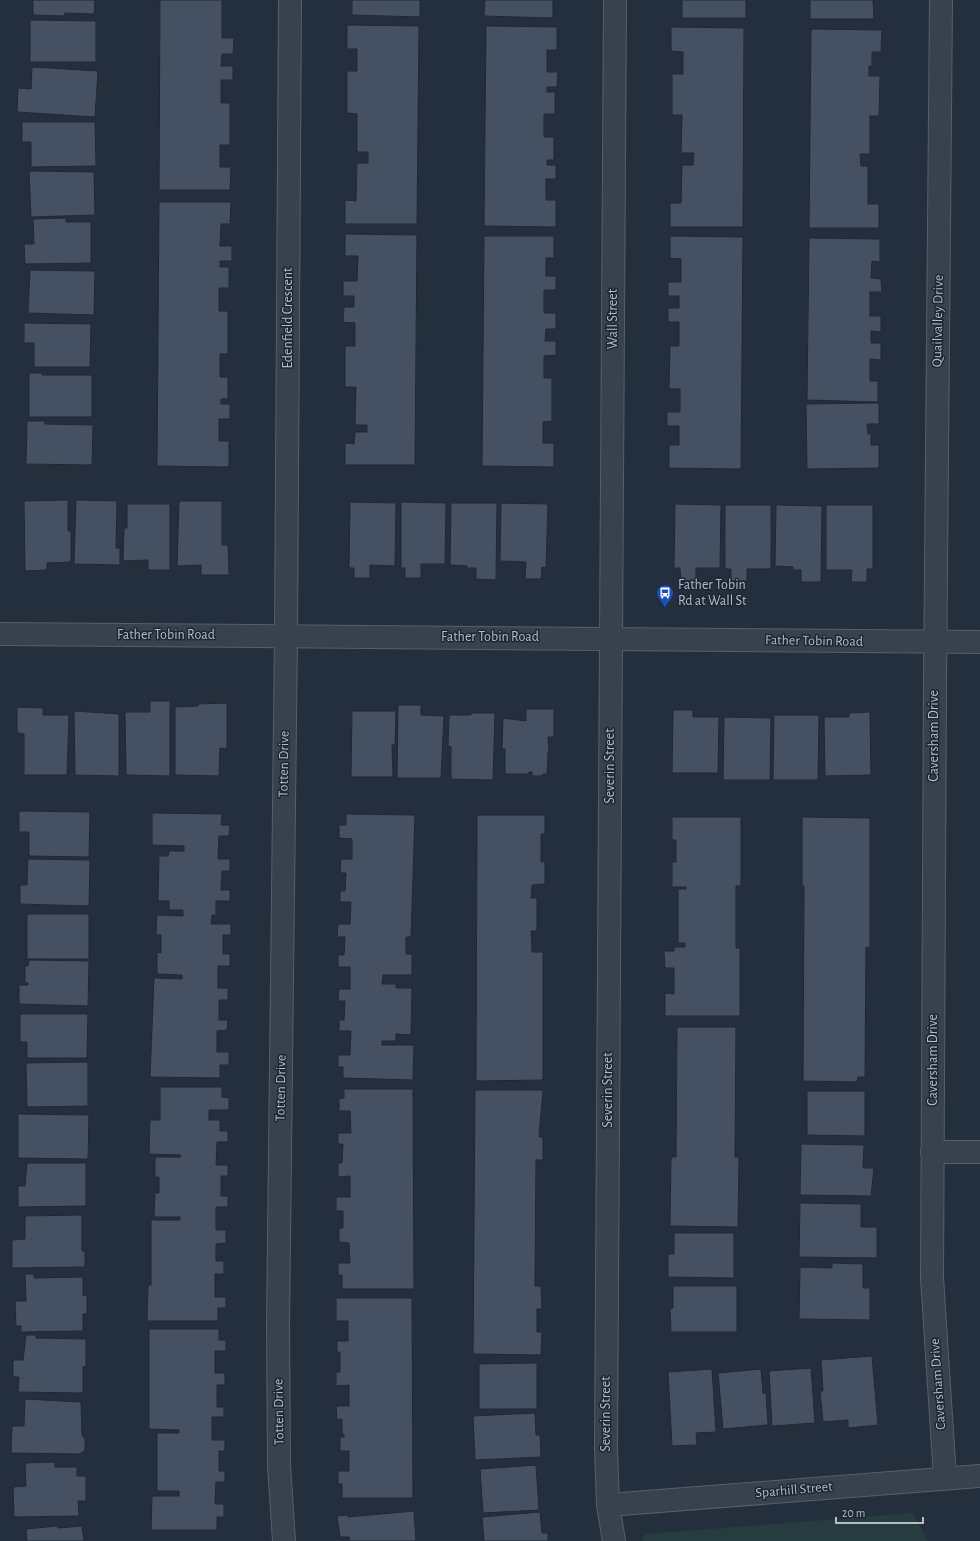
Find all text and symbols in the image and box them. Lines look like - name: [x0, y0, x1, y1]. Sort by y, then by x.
- street label: Edenfield Crescent: [281, 267, 295, 369]
- street label: Quailvalley Drive: [930, 275, 946, 367]
- street label: Wall Street: [606, 288, 620, 349]
- place label: Father Tobin Rd at Wall St: [678, 578, 747, 608]
- bus stop icon: Father Tobin Rd at Wall St: [655, 583, 675, 608]
- street label: Father Tobin Road: [117, 628, 215, 642]
- street label: Father Tobin Road: [441, 630, 539, 644]
- street label: Father Tobin Road: [765, 633, 863, 649]
- street label: Caversham Drive: [927, 690, 941, 782]
- street label: Severin Street: [603, 728, 617, 804]
- street label: Totten Drive: [276, 731, 292, 797]
- street label: Caversham Drive: [926, 1014, 940, 1106]
- street label: Severin Street: [601, 1052, 615, 1128]
- street label: Totten Drive: [273, 1055, 289, 1121]
- street label: Caversham Drive: [928, 1338, 948, 1430]
- street label: Severin Street: [599, 1376, 613, 1452]
- street label: Totten Drive: [271, 1379, 287, 1445]
- street label: Sparhill Street: [755, 1480, 834, 1500]
- scale bar: [836, 1499, 923, 1525]
- text: 20 m: [842, 1507, 865, 1519]

